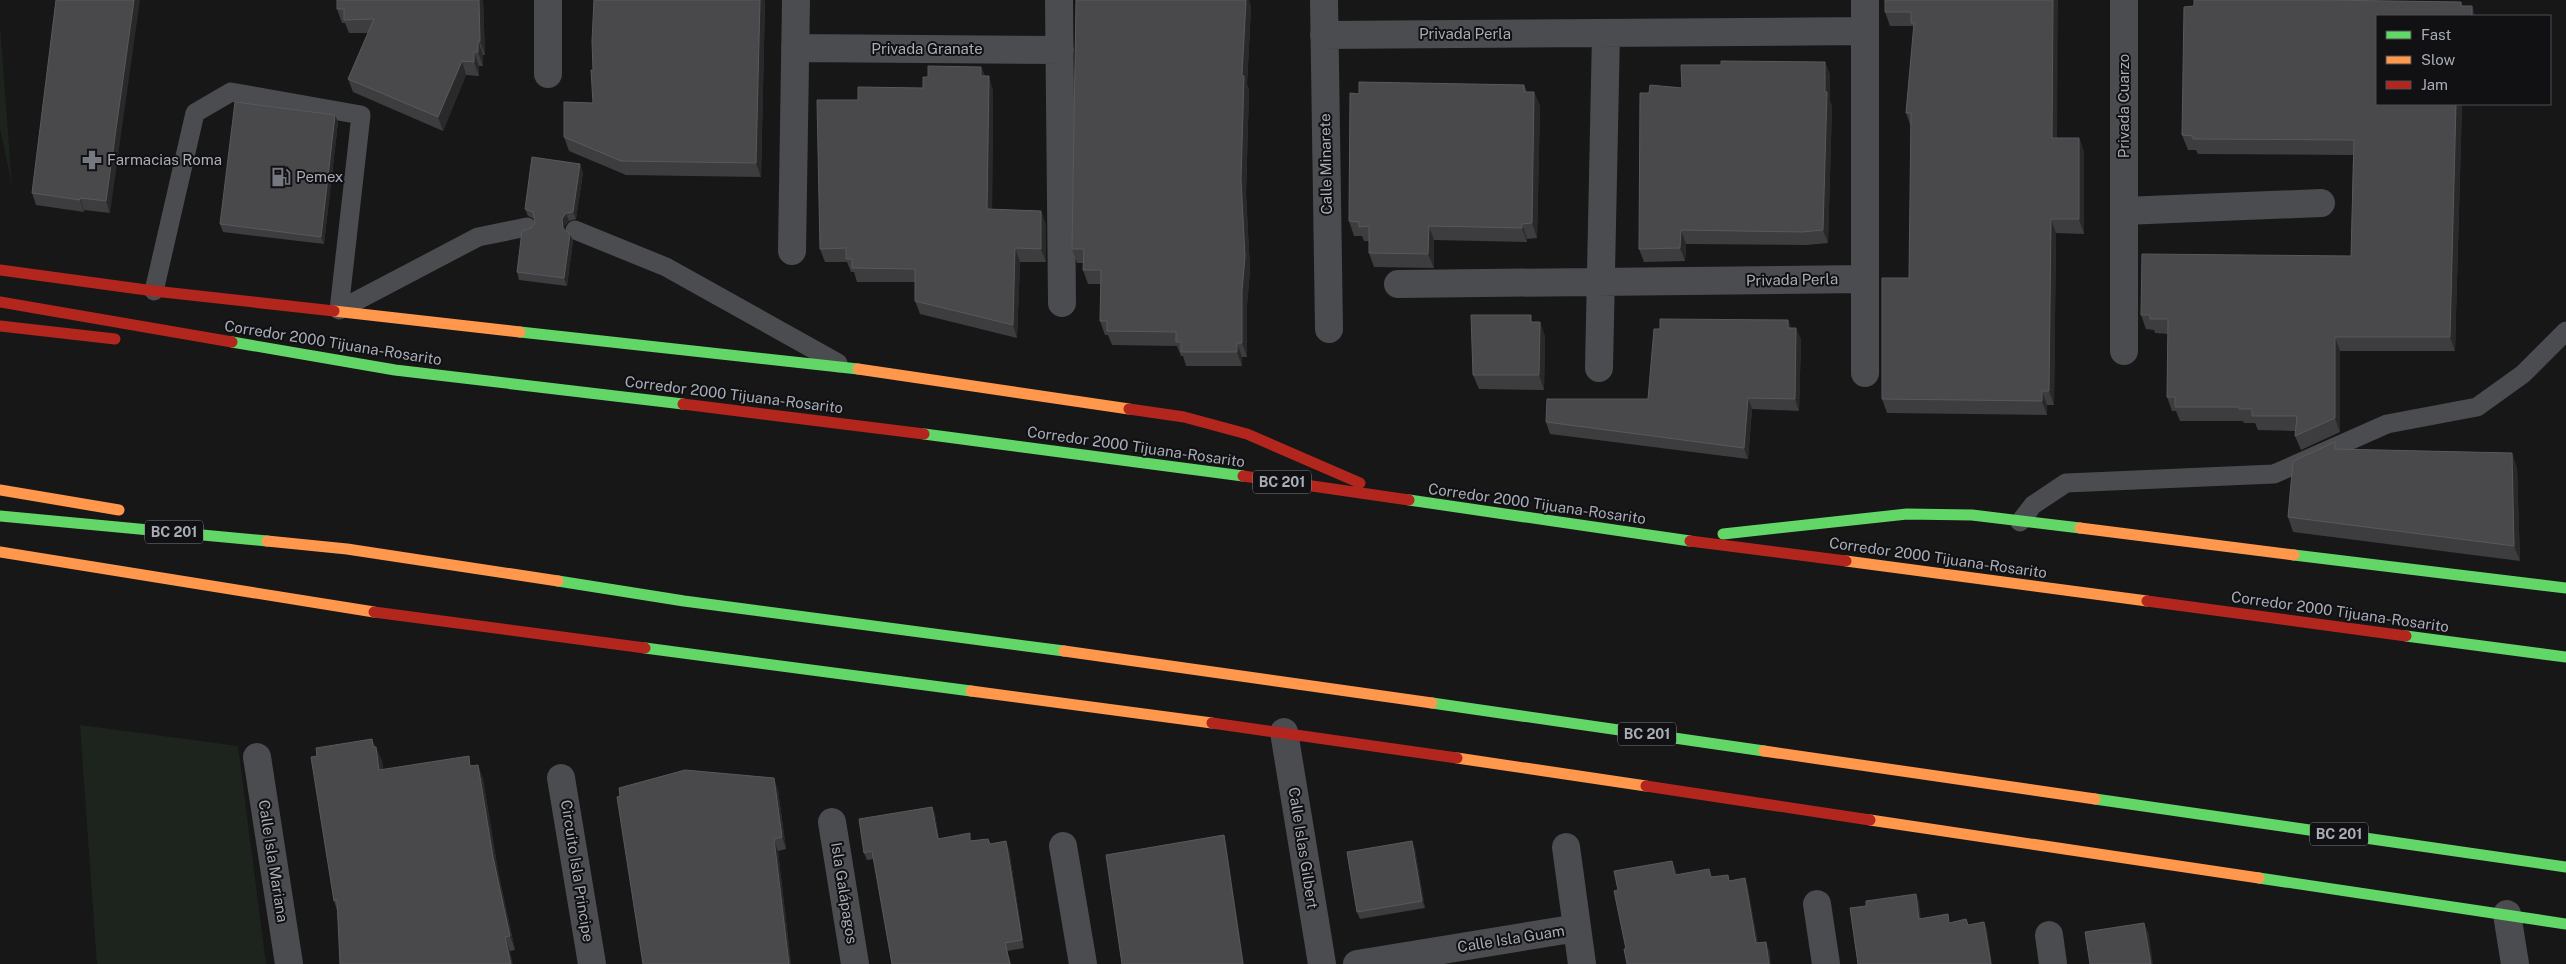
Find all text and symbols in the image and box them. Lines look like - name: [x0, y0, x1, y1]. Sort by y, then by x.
- legend: [2376, 15, 2551, 105]
- street label: Privada Perla: [1419, 25, 1511, 42]
- text: Fast: [2421, 26, 2451, 43]
- street label: Privada Granate: [871, 40, 983, 57]
- text: Slow: [2421, 51, 2456, 68]
- street label: Privada Cuarzo: [2115, 54, 2132, 158]
- text: Jam: [2421, 76, 2448, 93]
- street label: Calle Minarete: [1316, 113, 1335, 215]
- pharmacy icon: Farmacias Roma: [81, 149, 103, 171]
- place label: Farmacias Roma: [107, 151, 222, 168]
- fuel station icon: Pemex: [270, 166, 292, 188]
- place label: Pemex: [296, 168, 343, 185]
- street label: Privada Perla: [1746, 270, 1838, 289]
- street label: Corredor 2000 Tijuana-Rosarito: [223, 317, 443, 368]
- street label: Corredor 2000 Tijuana-Rosarito: [624, 373, 844, 416]
- street label: Corredor 2000 Tijuana-Rosarito: [1026, 423, 1246, 470]
- road number: BC 201: [1253, 471, 1311, 494]
- street label: Corredor 2000 Tijuana-Rosarito: [1427, 480, 1647, 527]
- road number: BC 201: [145, 520, 203, 544]
- street label: Corredor 2000 Tijuana-Rosarito: [1828, 534, 2048, 581]
- street label: Corredor 2000 Tijuana-Rosarito: [2230, 588, 2450, 635]
- road number: BC 201: [1618, 722, 1676, 746]
- street label: Calle Islas Gilbert: [1285, 786, 1322, 910]
- street label: Calle Isla Mariana: [255, 799, 292, 923]
- street label: Circuito Isla Principe: [558, 799, 597, 943]
- road number: BC 201: [2310, 822, 2368, 846]
- street label: Isla Galápagos: [828, 841, 861, 945]
- street label: Calle Isla Guam: [1456, 922, 1566, 955]

